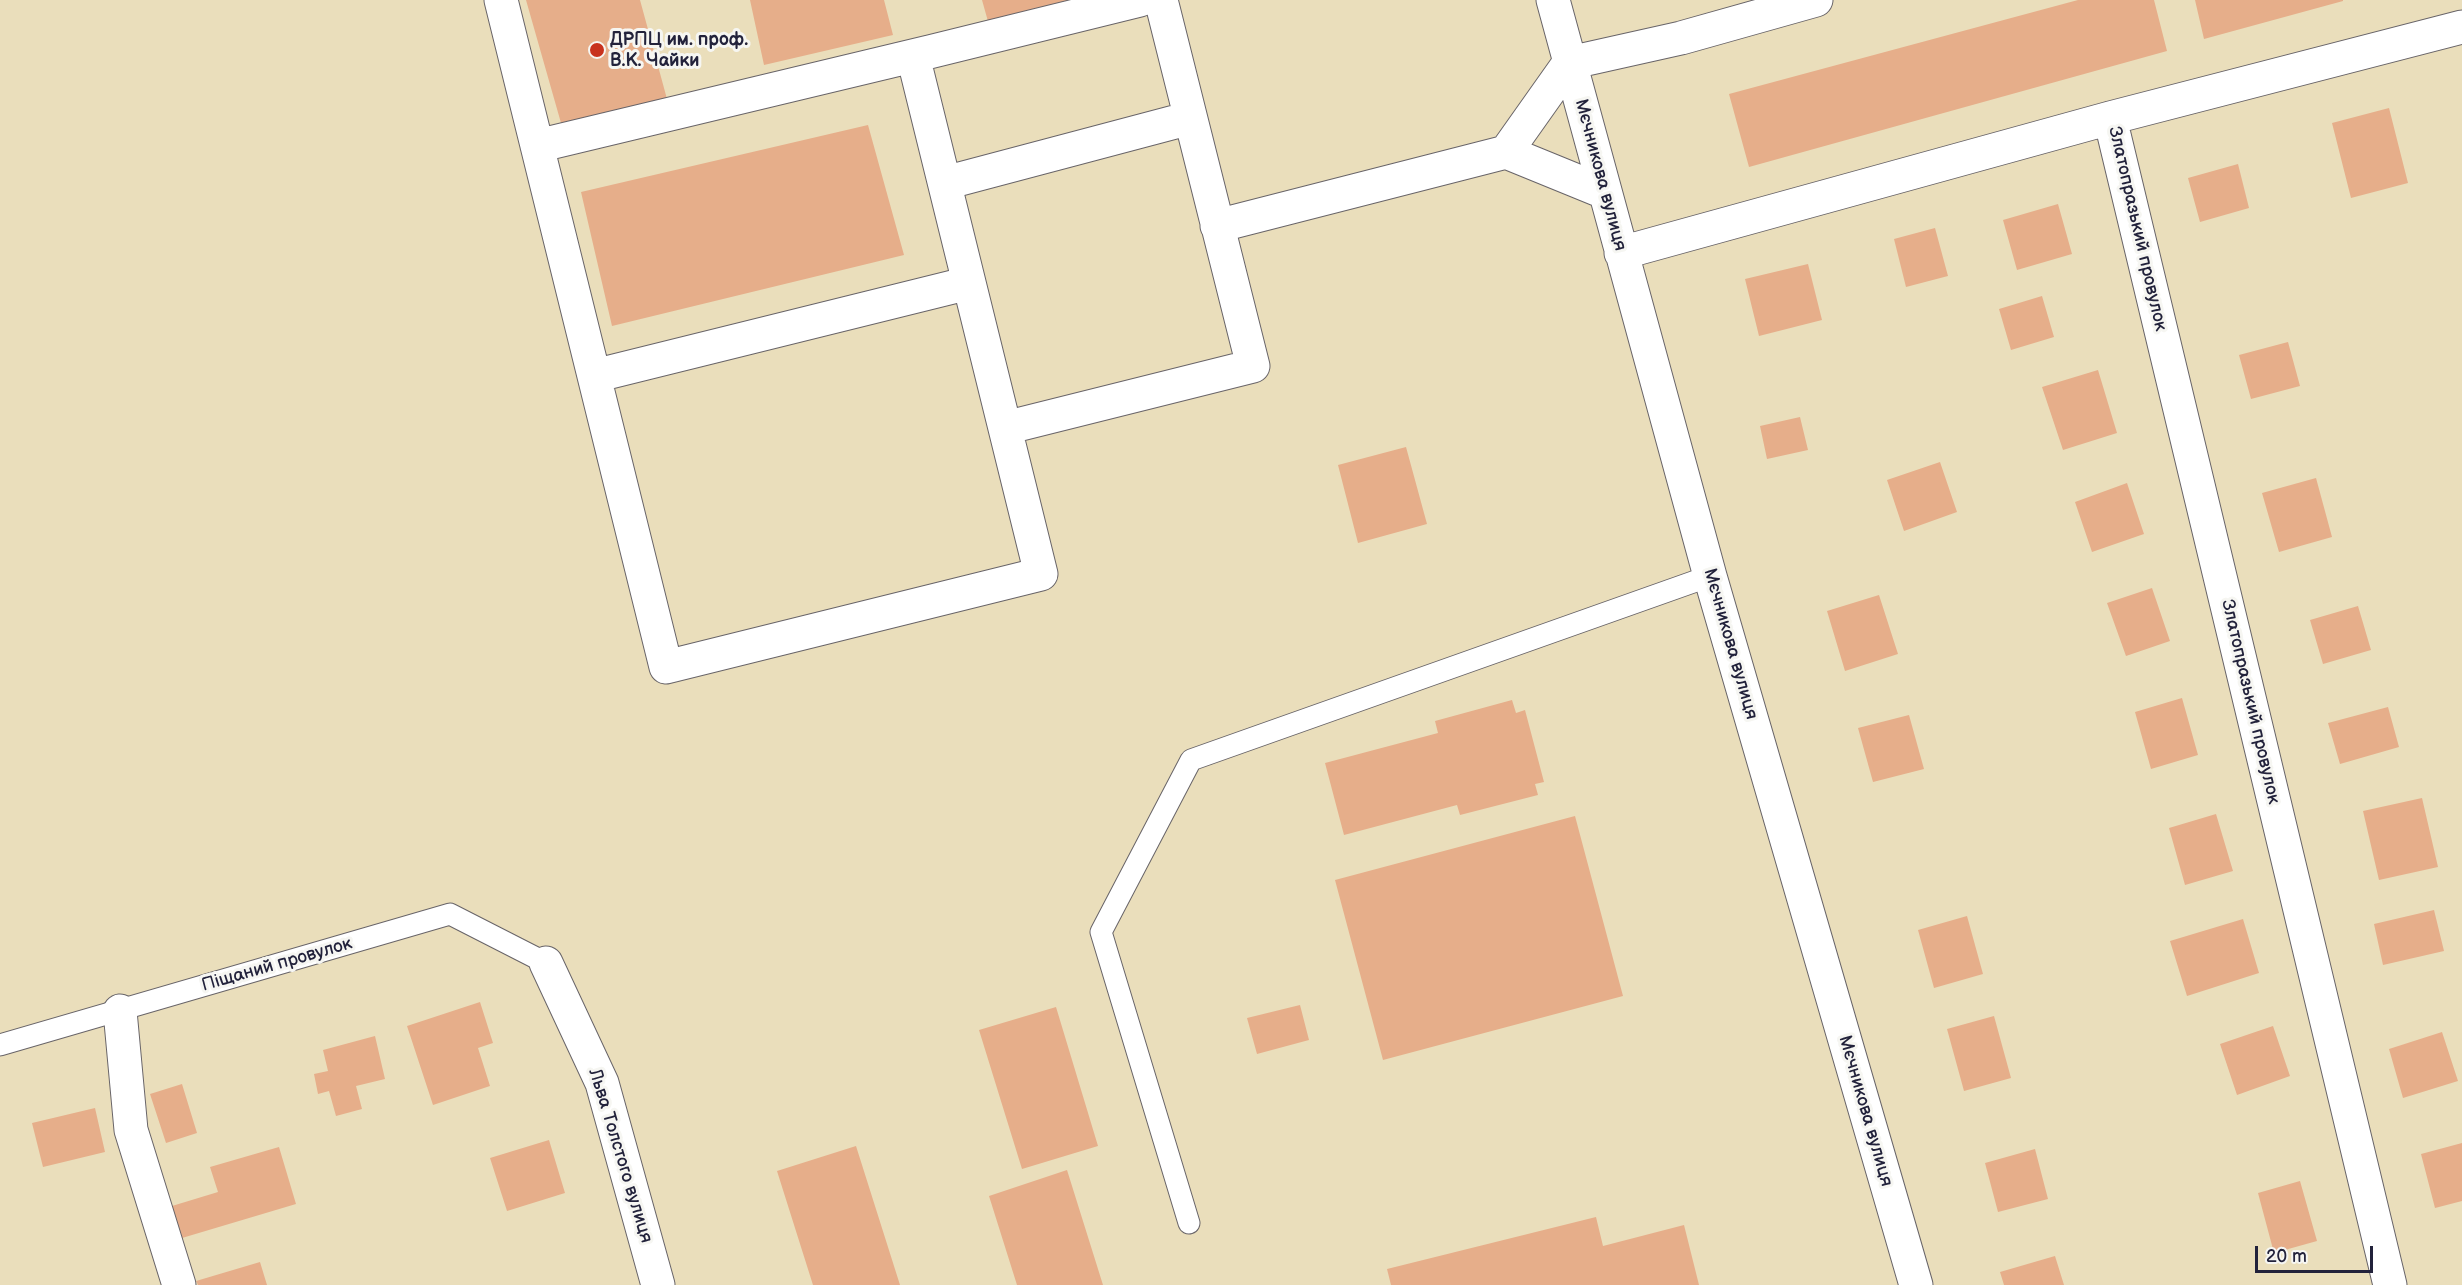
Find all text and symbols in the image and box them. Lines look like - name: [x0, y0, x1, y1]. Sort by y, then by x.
- place label: ДРПЦ им. проф. В.К. Чайки: [610, 29, 748, 72]
- marker: ДРПЦ им. проф. В.К. Чайки: [588, 41, 606, 59]
- street label: Мєчникова вулиця: [1569, 97, 1631, 253]
- street label: Златопразький провулок: [2103, 125, 2171, 333]
- street label: Мєчникова вулиця: [1698, 566, 1762, 722]
- street label: Златопразький провулок: [2216, 598, 2284, 806]
- street label: Піщаний провулок: [199, 933, 355, 997]
- street label: Мєчникова вулиця: [1833, 1033, 1897, 1189]
- street label: Льва Толстого вулиця: [583, 1066, 657, 1246]
- scale bar: [2258, 1234, 2376, 1272]
- text: 20 m: [2266, 1246, 2307, 1267]

